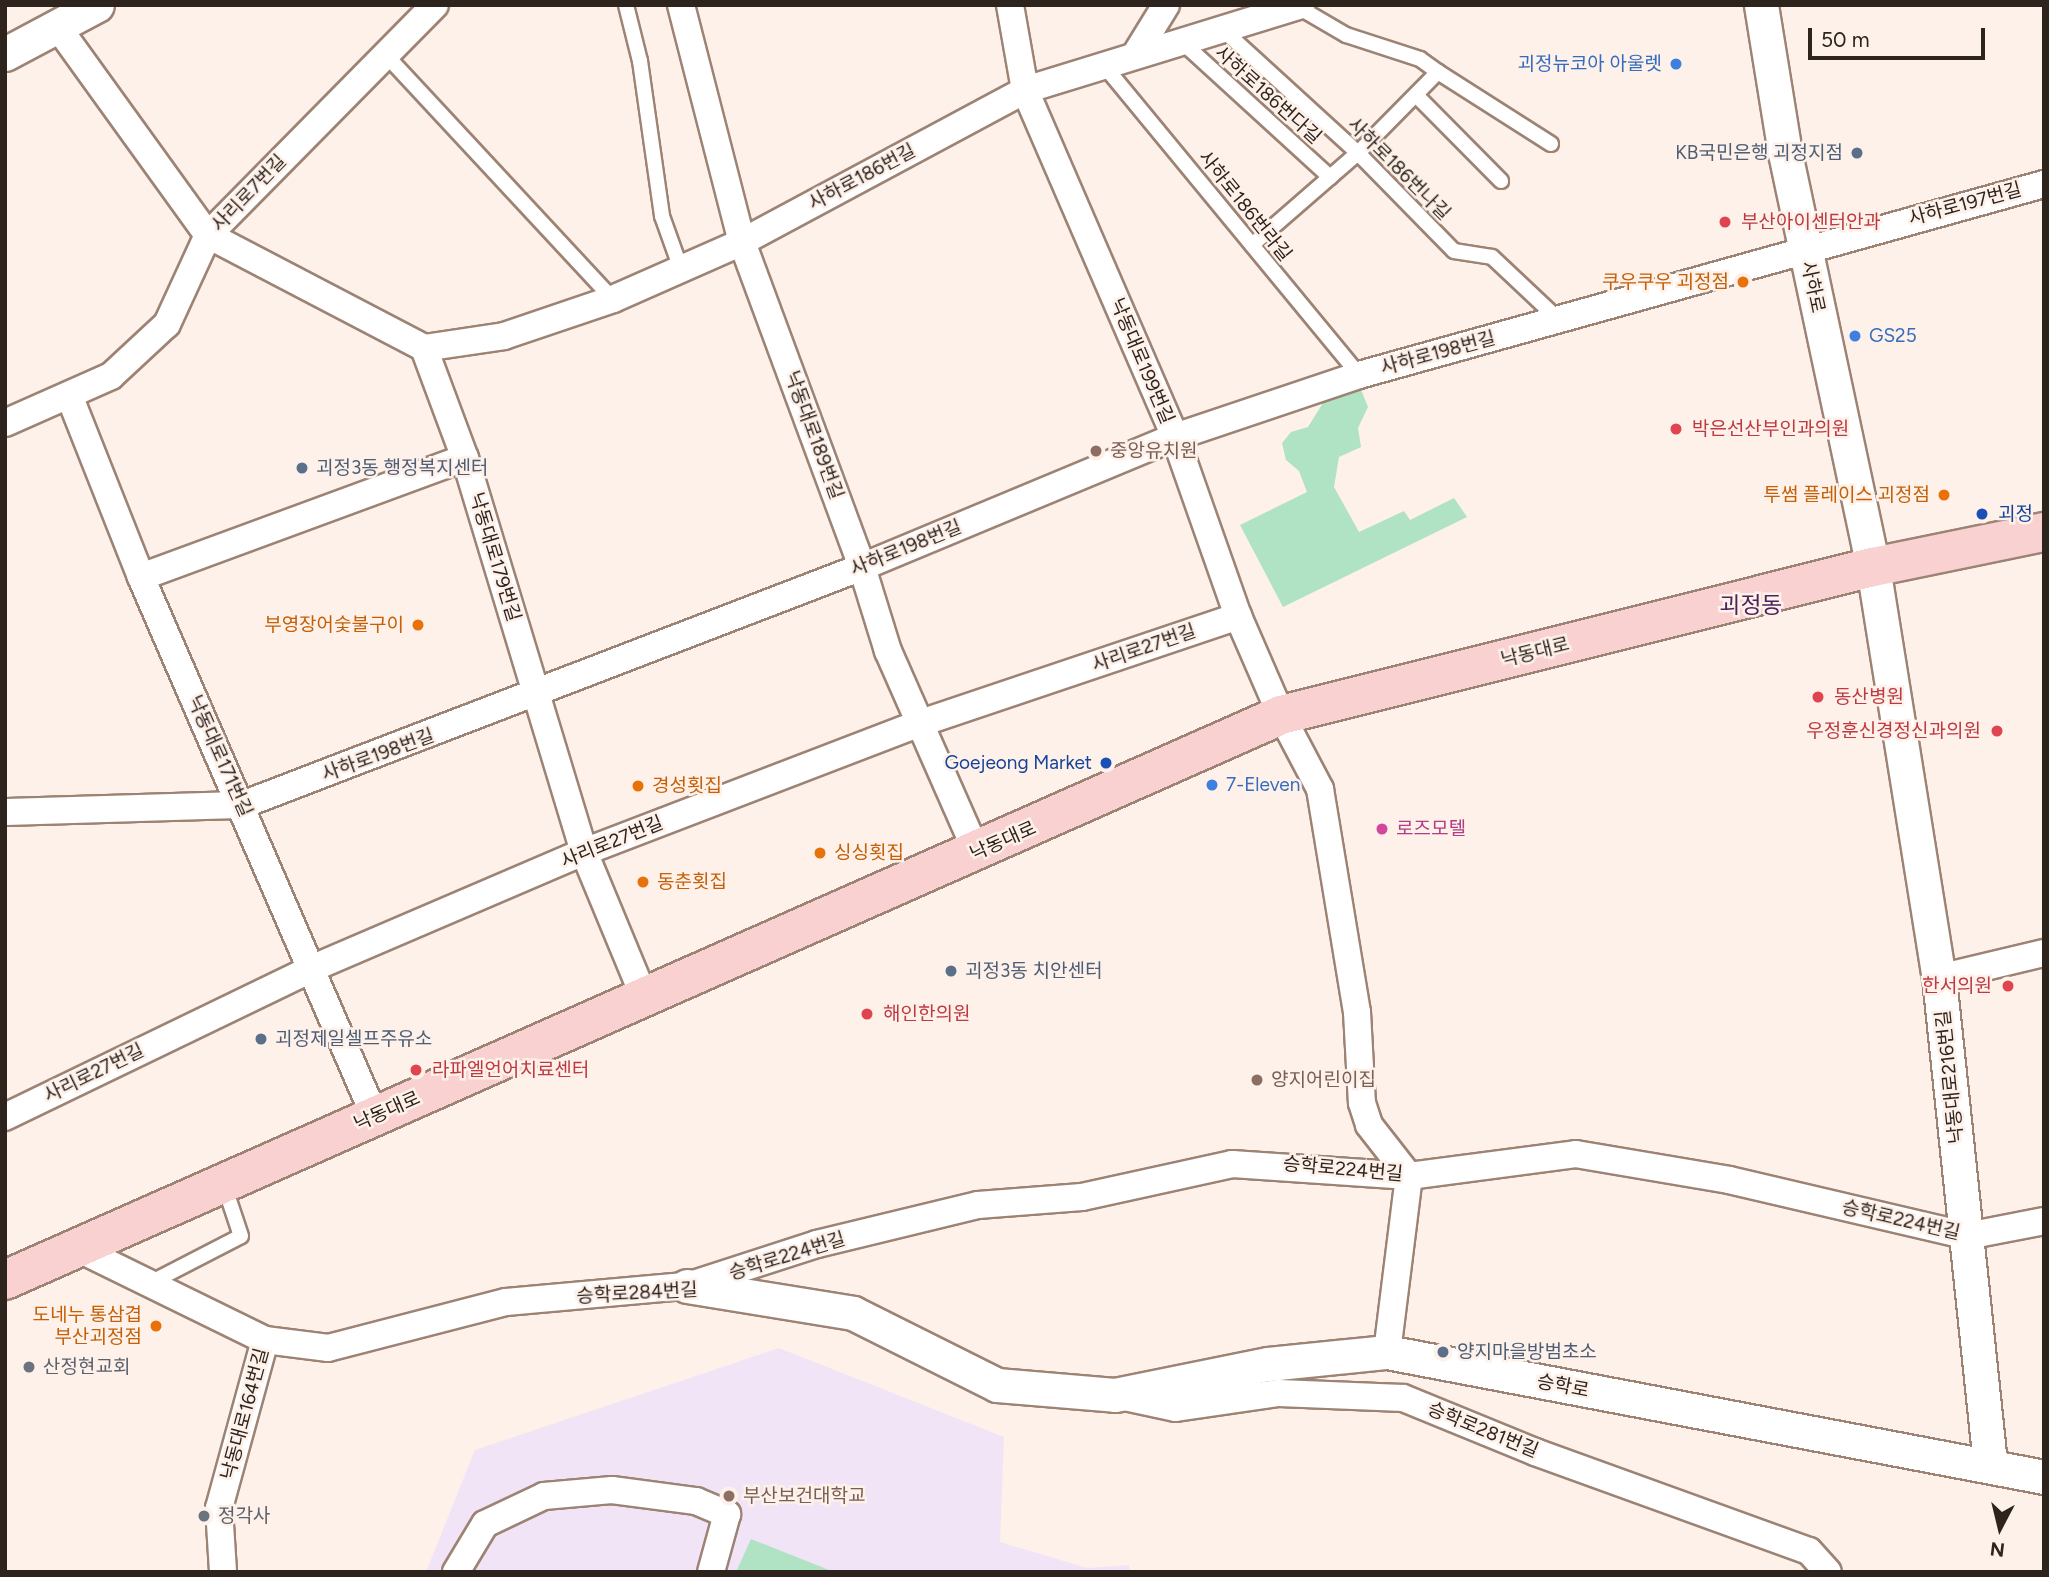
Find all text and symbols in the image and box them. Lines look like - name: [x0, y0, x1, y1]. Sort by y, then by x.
- scale bar: [1811, 14, 1988, 58]
- text: 50 m: [1821, 27, 1870, 52]
- street label: 사하로186번다길: [1210, 41, 1326, 149]
- place label: 괴정뉴코아 아울렛: [1517, 53, 1662, 75]
- marker: 괴정뉴코아 아울렛: [1668, 56, 1684, 72]
- street label: 사하로186번나길: [1343, 113, 1455, 225]
- street label: 사하로186번길: [805, 139, 919, 215]
- place label: KB국민은행 괴정지점: [1675, 142, 1843, 164]
- marker: KB국민은행 괴정지점: [1849, 145, 1865, 161]
- street label: 사하로186번라길: [1194, 146, 1296, 266]
- street label: 사리로7번길: [207, 150, 291, 236]
- street label: 사하로197번길: [1906, 178, 2024, 230]
- place label: 부산아이센터안과: [1741, 211, 1881, 233]
- marker: 부산아이센터안과: [1715, 212, 1735, 232]
- street label: 사하로: [1796, 259, 1830, 315]
- place label: 쿠우쿠우 괴정점: [1602, 271, 1729, 293]
- marker: 쿠우쿠우 괴정점: [1735, 274, 1751, 290]
- street label: 낙동대로199번길: [1105, 295, 1179, 427]
- place label: GS25: [1869, 325, 1917, 347]
- street label: 사하로198번길: [1378, 327, 1498, 379]
- marker: GS25: [1847, 328, 1863, 344]
- street label: 낙동대로189번길: [780, 368, 848, 502]
- place label: 박은선산부인과의원: [1692, 418, 1849, 440]
- marker: 박은선산부인과의원: [1666, 419, 1686, 439]
- place label: 중앙유치원: [1110, 440, 1197, 462]
- marker: 중앙유치원: [1088, 443, 1104, 459]
- place label: 괴정3동 행정복지센터: [316, 457, 488, 479]
- marker: 괴정3동 행정복지센터: [294, 460, 310, 476]
- place label: 투썸 플레이스 괴정점: [1763, 484, 1930, 506]
- marker: 투썸 플레이스 괴정점: [1936, 487, 1952, 503]
- street label: 낙동대로179번길: [465, 490, 525, 624]
- place label: 괴정: [1998, 503, 2033, 525]
- marker: 괴정: [1972, 504, 1992, 524]
- street label: 사하로198번길: [847, 515, 965, 581]
- district label: 괴정동: [1719, 591, 1783, 619]
- place label: 부영장어숯불구이: [264, 614, 404, 636]
- marker: 부영장어숯불구이: [410, 617, 426, 633]
- street label: 사리로27번길: [1089, 620, 1199, 676]
- street label: 낙동대로: [1498, 632, 1572, 672]
- place label: 동산병원: [1834, 686, 1904, 708]
- marker: 동산병원: [1808, 687, 1828, 707]
- street label: 낙동대로171번길: [183, 692, 257, 820]
- place label: 우정훈신경정신과의원: [1806, 720, 1981, 742]
- marker: 우정훈신경정신과의원: [1987, 721, 2007, 741]
- street label: 사하로198번길: [319, 724, 437, 786]
- place label: Goejeong Market: [944, 752, 1092, 774]
- marker: Goejeong Market: [1098, 755, 1114, 771]
- place label: 7-Eleven: [1226, 774, 1300, 796]
- place label: 경성횟집: [652, 775, 722, 797]
- marker: 7-Eleven: [1204, 777, 1220, 793]
- marker: 경성횟집: [630, 778, 646, 794]
- street label: 사리로27번길: [558, 811, 666, 873]
- street label: 낙동대로: [966, 816, 1040, 866]
- place label: 로즈모텔: [1396, 818, 1466, 840]
- marker: 로즈모텔: [1374, 821, 1390, 837]
- place label: 싱싱횟집: [834, 842, 904, 864]
- marker: 싱싱횟집: [812, 845, 828, 861]
- place label: 동춘횟집: [657, 871, 727, 893]
- marker: 동춘횟집: [635, 874, 651, 890]
- place label: 괴정3동 치안센터: [965, 960, 1102, 982]
- marker: 괴정3동 치안센터: [943, 963, 959, 979]
- place label: 한서의원: [1922, 975, 1992, 997]
- marker: 한서의원: [1998, 976, 2018, 996]
- place label: 해인한의원: [883, 1003, 970, 1025]
- marker: 해인한의원: [857, 1004, 877, 1024]
- street label: 낙동대로216번길: [1932, 1009, 1968, 1145]
- place label: 괴정제일셀프주유소: [275, 1028, 432, 1050]
- marker: 괴정제일셀프주유소: [253, 1031, 269, 1047]
- street label: 사리로27번길: [40, 1039, 148, 1107]
- place label: 라파엘언어치료센터: [432, 1059, 589, 1081]
- marker: 라파엘언어치료센터: [406, 1060, 426, 1080]
- place label: 양지어린이집: [1271, 1069, 1376, 1091]
- marker: 양지어린이집: [1249, 1072, 1265, 1088]
- street label: 낙동대로: [350, 1086, 424, 1136]
- street label: 승학로224번길: [1282, 1152, 1404, 1186]
- street label: 승학로224번길: [1840, 1195, 1962, 1245]
- street label: 승학로224번길: [726, 1227, 848, 1285]
- street label: 승학로284번길: [576, 1278, 698, 1308]
- place label: 도네누 통삼겹 부산괴정점: [32, 1304, 142, 1348]
- marker: 도네누 통삼겹 부산괴정점: [148, 1318, 164, 1334]
- place label: 양지마을방범초소: [1457, 1341, 1597, 1363]
- marker: 양지마을방범초소: [1435, 1344, 1451, 1360]
- street label: 낙동대로164번길: [216, 1346, 274, 1482]
- place label: 산정현교회: [43, 1356, 130, 1378]
- marker: 산정현교회: [21, 1359, 37, 1375]
- street label: 승학로: [1535, 1370, 1591, 1402]
- street label: 승학로281번길: [1424, 1397, 1542, 1463]
- place label: 부산보건대학교: [743, 1485, 865, 1507]
- marker: 부산보건대학교: [721, 1488, 737, 1504]
- north arrow: [1965, 1493, 2035, 1563]
- place label: 정각사: [218, 1505, 270, 1527]
- marker: 정각사: [196, 1508, 212, 1524]
- text: N: [1989, 1537, 2006, 1562]

